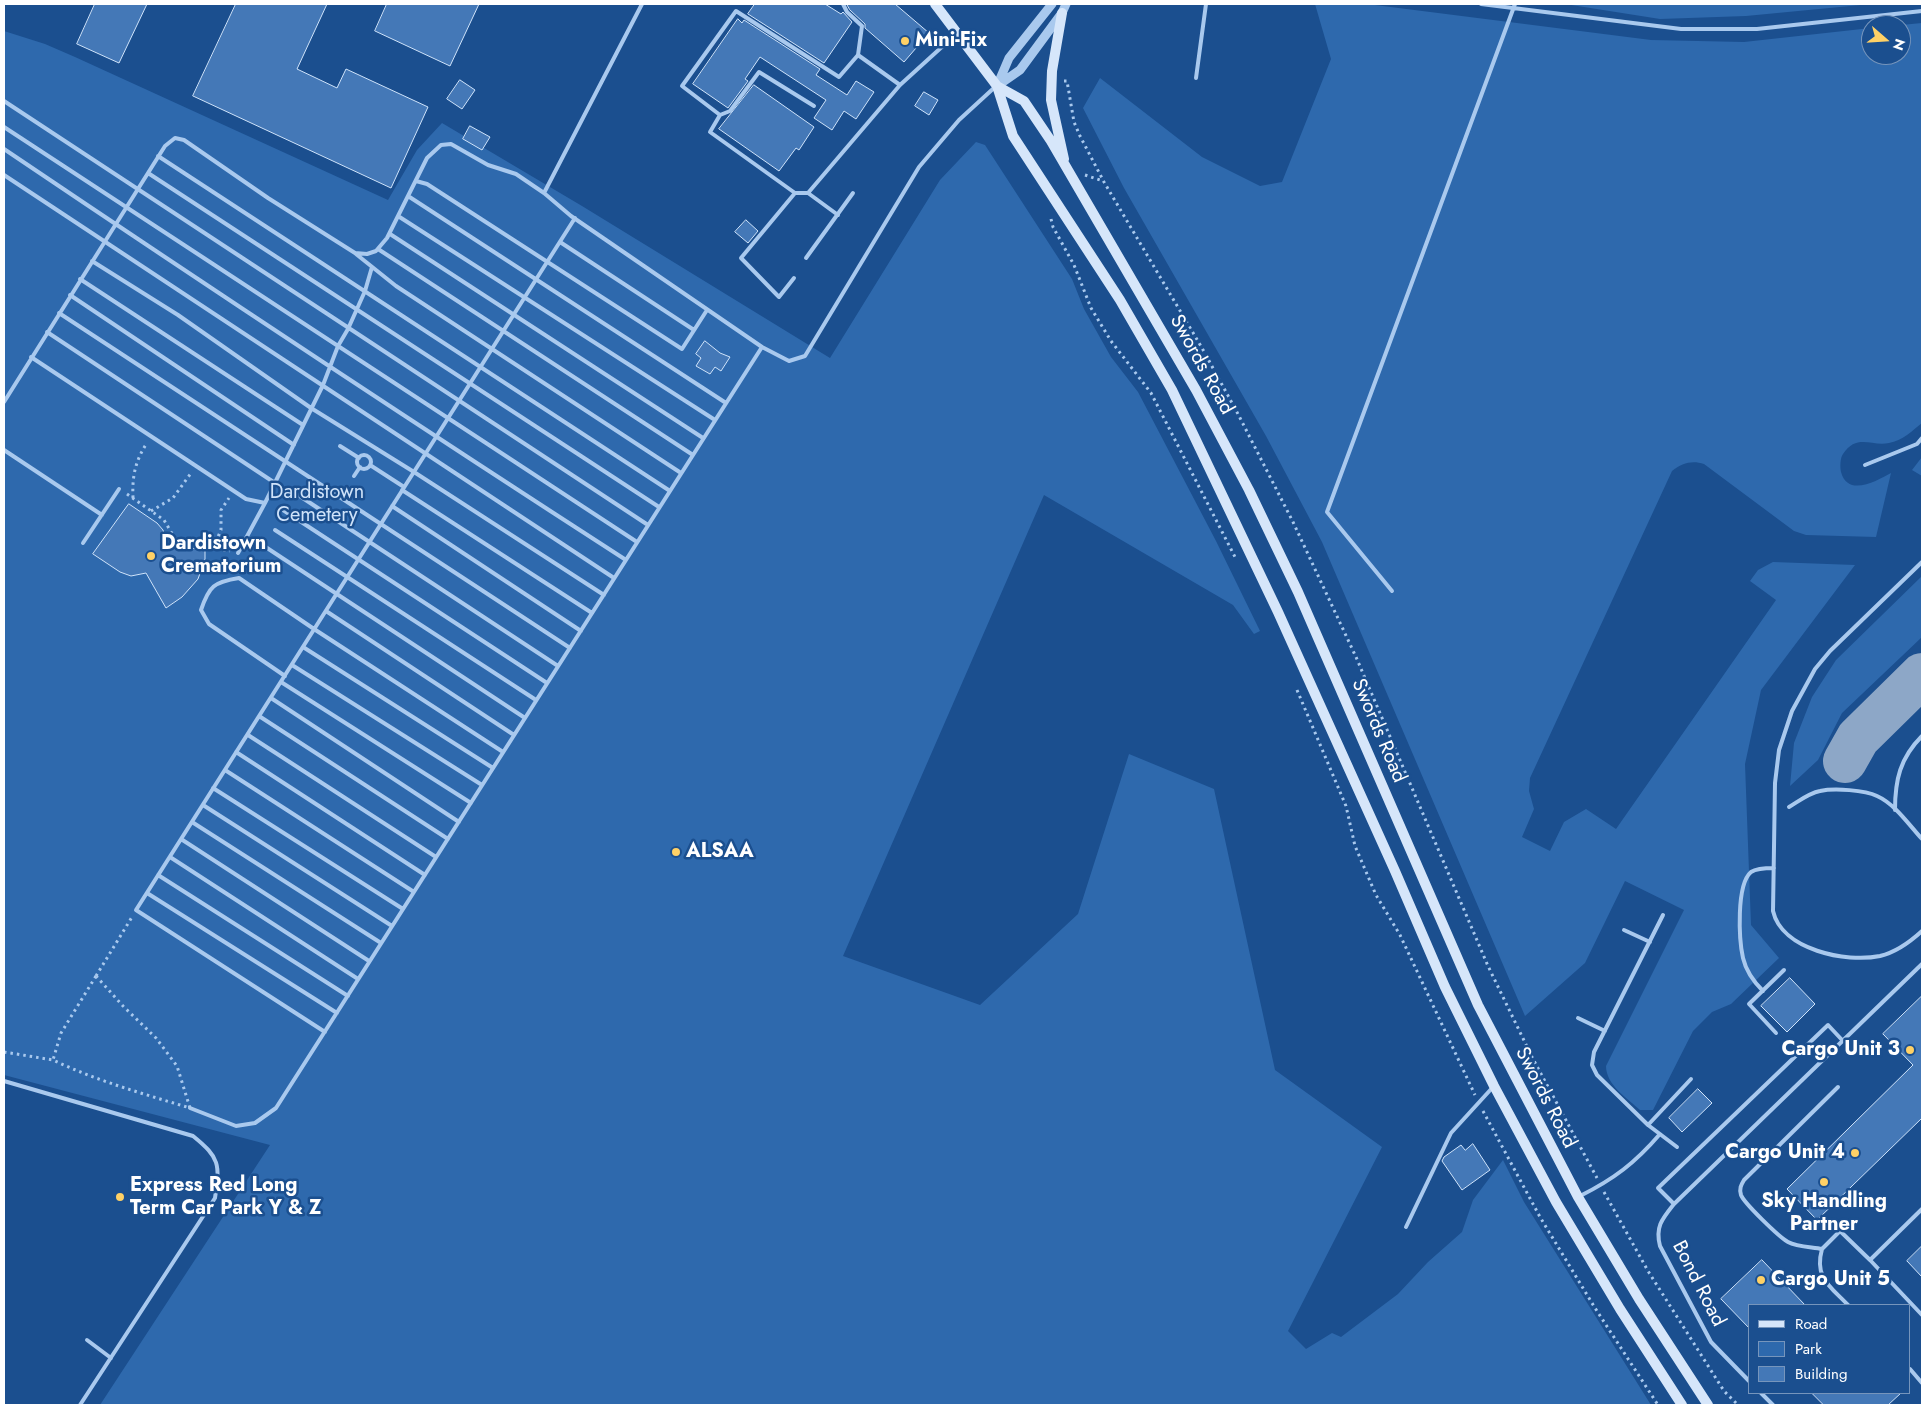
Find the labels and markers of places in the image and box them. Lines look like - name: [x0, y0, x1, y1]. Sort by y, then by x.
- place label: Mini-Fix: [915, 29, 987, 53]
- marker: Mini-Fix: [899, 35, 911, 47]
- place label: Dardistown Crematorium: [161, 532, 281, 579]
- marker: Dardistown Crematorium: [145, 550, 157, 562]
- place label: ALSAA: [686, 840, 754, 864]
- marker: ALSAA: [670, 846, 682, 858]
- place label: Cargo Unit 3: [1781, 1038, 1900, 1062]
- marker: Cargo Unit 3: [1904, 1044, 1916, 1056]
- place label: Cargo Unit 4: [1725, 1141, 1845, 1165]
- marker: Cargo Unit 4: [1849, 1147, 1861, 1159]
- place label: Express Red Long Term Car Park Y & Z: [130, 1174, 321, 1221]
- marker: Sky Handling Partner: [1818, 1176, 1830, 1188]
- place label: Sky Handling Partner: [1761, 1190, 1887, 1237]
- marker: Express Red Long Term Car Park Y & Z: [114, 1191, 126, 1203]
- place label: Cargo Unit 5: [1771, 1268, 1890, 1292]
- marker: Cargo Unit 5: [1755, 1274, 1767, 1286]

